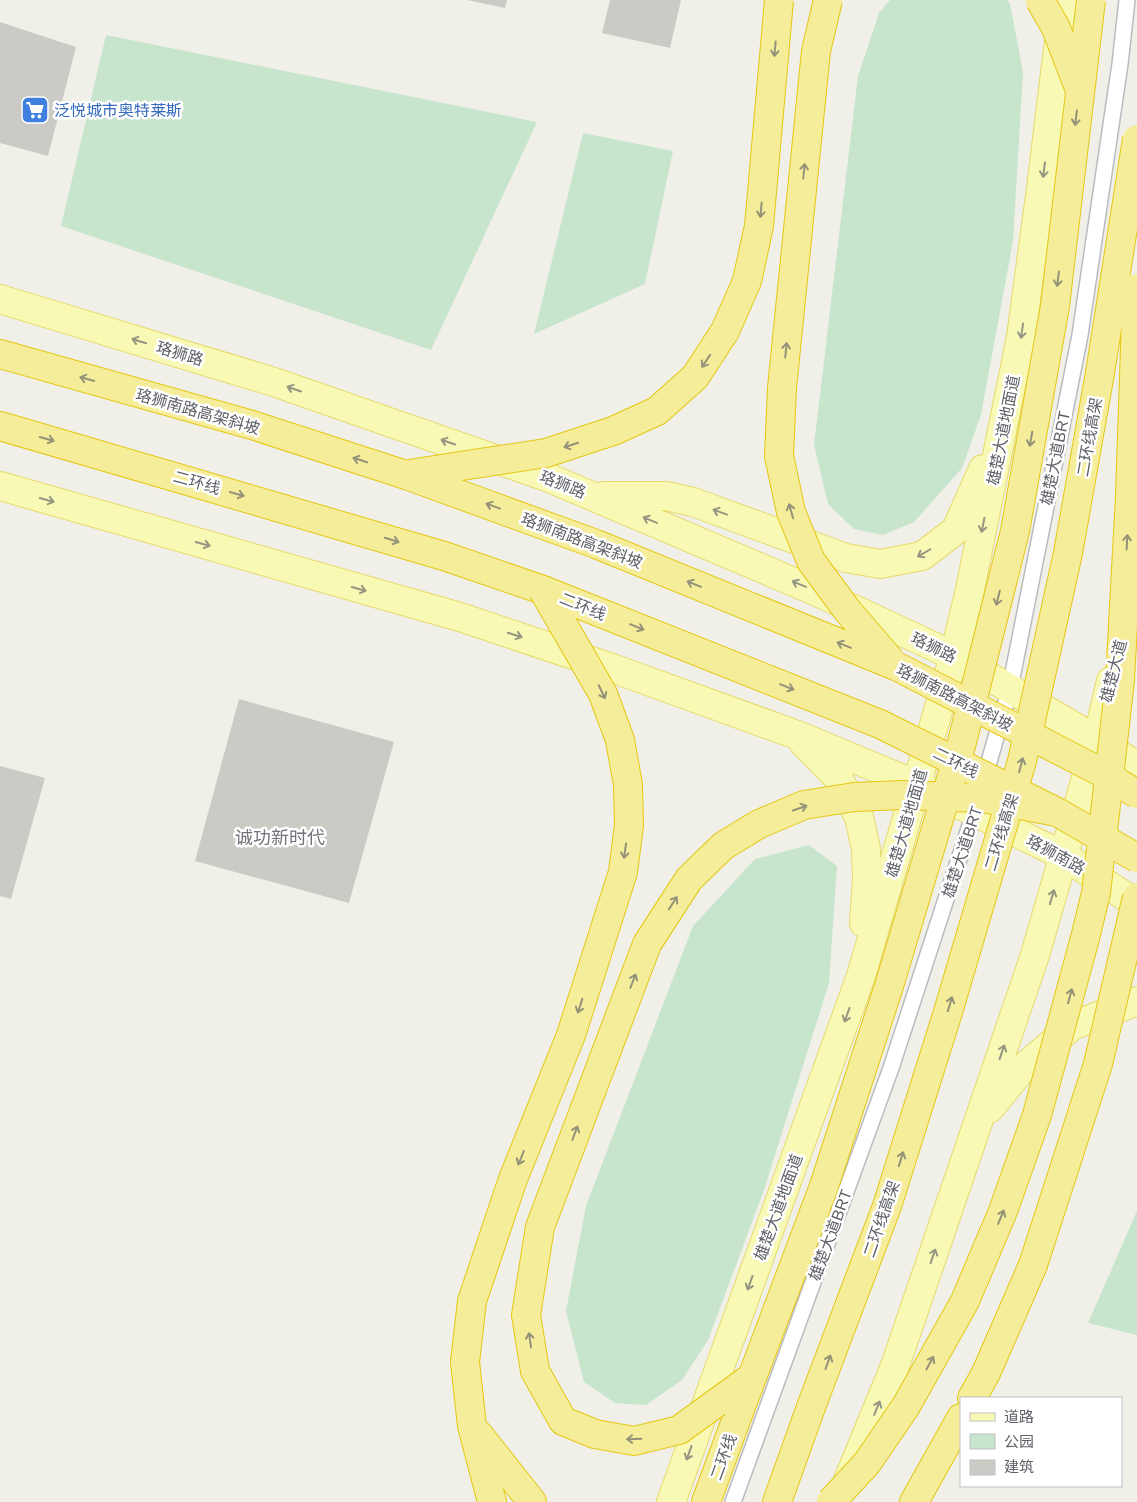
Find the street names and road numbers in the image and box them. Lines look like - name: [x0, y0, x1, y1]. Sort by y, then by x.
- street label: 珞狮路: [154, 338, 205, 369]
- street label: 雄楚大道地面道: [984, 373, 1023, 487]
- street label: 珞狮南路高架斜坡: [134, 386, 262, 437]
- street label: 二环线高架: [1074, 396, 1105, 478]
- street label: 雄楚大道BRT: [1038, 409, 1073, 507]
- street label: 二环线: [171, 468, 222, 497]
- street label: 珞狮路: [537, 468, 588, 501]
- street label: 珞狮南路高架斜坡: [519, 510, 645, 571]
- street label: 二环线: [557, 590, 608, 623]
- street label: 珞狮路: [908, 629, 959, 666]
- street label: 雄楚大道: [1097, 638, 1129, 704]
- street label: 珞狮南路高架斜坡: [894, 661, 1016, 734]
- street label: 二环线: [930, 744, 981, 781]
- street label: 雄楚大道地面道: [883, 767, 930, 879]
- street label: 二环线高架: [982, 791, 1021, 873]
- street label: 雄楚大道BRT: [940, 804, 985, 900]
- street label: 珞狮南路: [1024, 831, 1088, 877]
- street label: 雄楚大道地面道: [751, 1152, 806, 1263]
- street label: 二环线高架: [860, 1179, 903, 1260]
- street label: 雄楚大道BRT: [806, 1187, 855, 1283]
- street label: 二环线: [707, 1432, 740, 1483]

